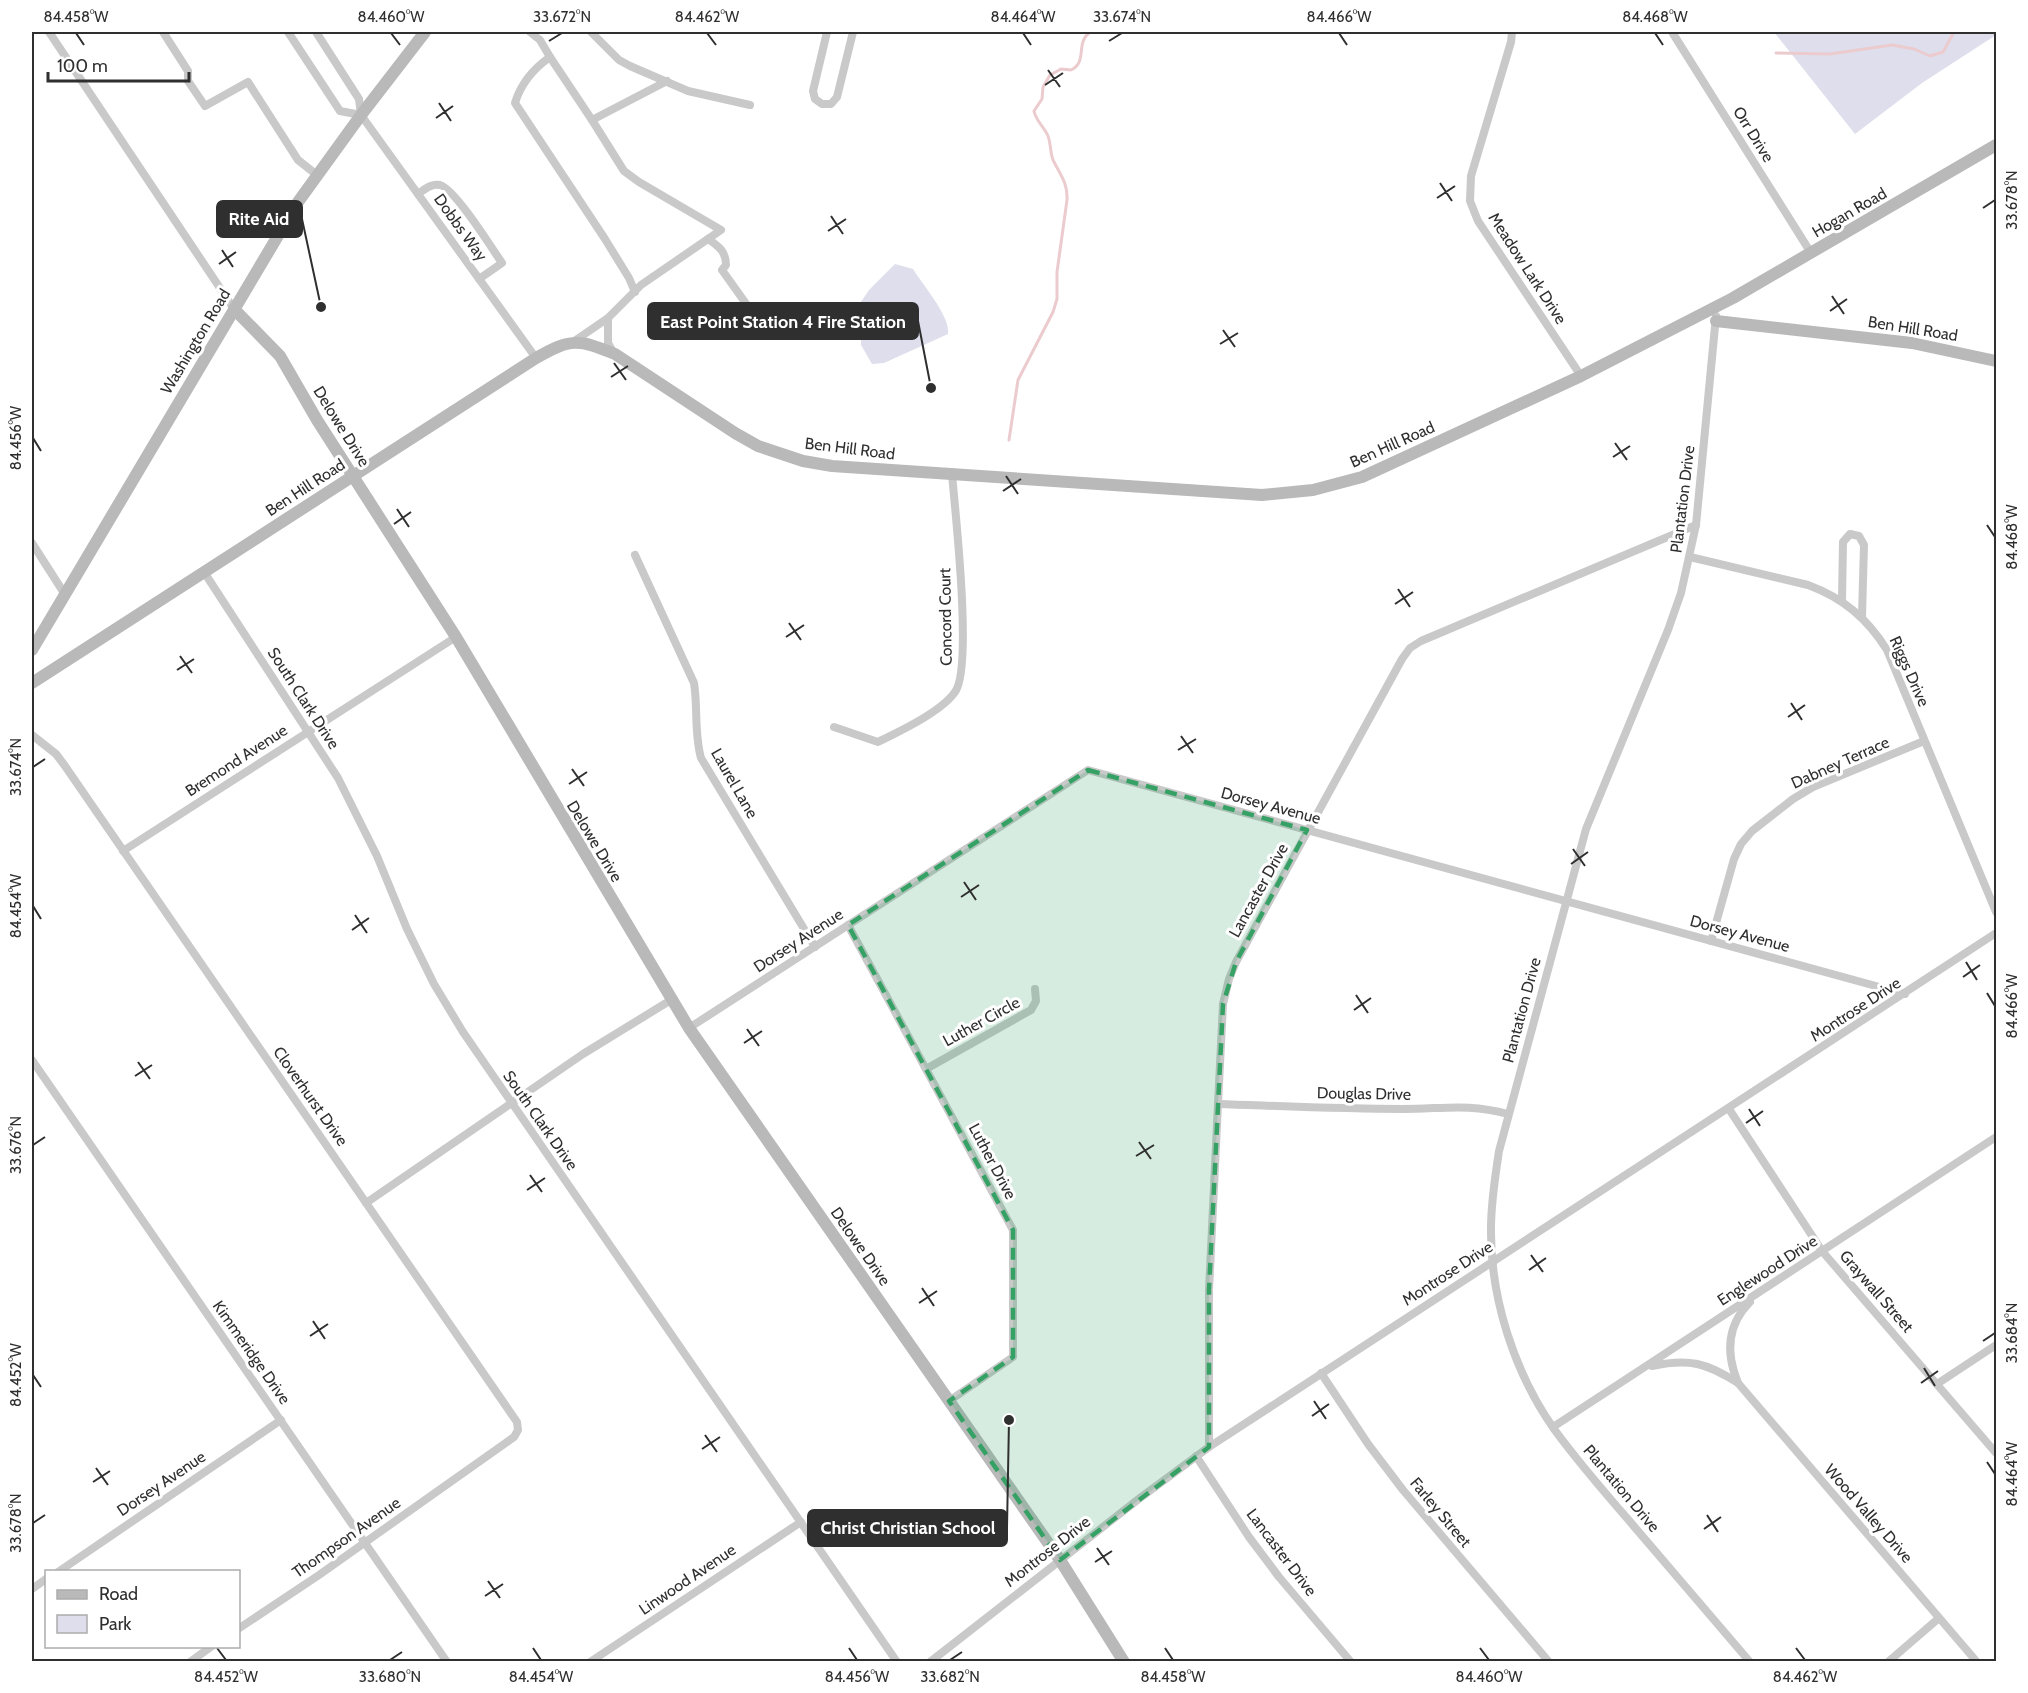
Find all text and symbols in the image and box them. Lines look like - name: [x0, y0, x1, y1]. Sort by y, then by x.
- text: 84.458°W: [43, 8, 109, 26]
- text: 84.460°W: [358, 8, 425, 26]
- text: 33.672°N: [533, 8, 591, 26]
- text: 84.462°W: [675, 8, 740, 26]
- text: 84.464°W: [991, 8, 1056, 26]
- text: 33.674°N: [1093, 8, 1151, 26]
- text: 84.466°W: [1307, 8, 1372, 26]
- text: 84.468°W: [1622, 8, 1689, 26]
- scale bar: [48, 45, 189, 83]
- text: 100 m: [57, 55, 108, 77]
- street label: Orr Drive: [1729, 103, 1778, 166]
- text: 33.678°N: [2003, 170, 2021, 230]
- street label: Hogan Road: [1809, 184, 1890, 241]
- street label: Dobbs Way: [430, 190, 491, 265]
- callout: Rite Aid: [217, 201, 302, 237]
- text: Rite Aid: [229, 208, 289, 230]
- street label: Meadow Lark Drive: [1485, 209, 1571, 327]
- street label: Washington Road: [157, 285, 234, 397]
- callout: East Point Station 4 Fire Station: [648, 303, 918, 339]
- text: East Point Station 4 Fire Station: [660, 311, 906, 333]
- street label: Ben Hill Road: [1867, 312, 1959, 345]
- street label: Delowe Drive: [309, 382, 374, 470]
- text: 84.456°W: [7, 405, 25, 470]
- street label: Ben Hill Road: [1347, 417, 1437, 472]
- street label: Ben Hill Road: [804, 434, 896, 463]
- street label: Plantation Drive: [1666, 444, 1699, 554]
- street label: Ben Hill Road: [262, 455, 348, 520]
- text: 84.468°W: [2003, 503, 2021, 570]
- street label: Concord Court: [935, 567, 956, 666]
- street label: Riggs Drive: [1886, 633, 1933, 709]
- street label: South Clark Drive: [264, 644, 343, 753]
- street label: Bremond Avenue: [182, 720, 291, 800]
- street label: Dabney Terrace: [1788, 732, 1892, 793]
- text: 33.674°N: [7, 738, 25, 796]
- street label: Laurel Lane: [707, 745, 762, 821]
- street label: Dorsey Avenue: [1219, 783, 1323, 828]
- street label: Delowe Drive: [563, 797, 626, 885]
- street label: Lancaster Drive: [1225, 840, 1292, 940]
- text: 84.454°W: [7, 873, 25, 938]
- street label: Dorsey Avenue: [750, 905, 846, 976]
- street label: Dorsey Avenue: [1688, 911, 1792, 956]
- street label: Plantation Drive: [1498, 955, 1545, 1065]
- street label: Montrose Drive: [1807, 973, 1904, 1046]
- text: 84.466°W: [2003, 973, 2021, 1038]
- street label: Luther Circle: [939, 993, 1023, 1050]
- street label: Cloverhurst Drive: [269, 1043, 352, 1150]
- street label: South Clark Drive: [499, 1067, 582, 1174]
- street label: Douglas Drive: [1317, 1083, 1411, 1104]
- text: 33.676°N: [7, 1116, 25, 1174]
- street label: Luther Drive: [965, 1120, 1020, 1202]
- street label: Delowe Drive: [827, 1203, 895, 1289]
- street label: Englewood Drive: [1714, 1231, 1821, 1310]
- street label: Montrose Drive: [1399, 1237, 1496, 1310]
- street label: Graywall Street: [1836, 1246, 1918, 1337]
- street label: Kimmeridge Drive: [209, 1297, 294, 1408]
- text: 33.684°N: [2003, 1303, 2021, 1363]
- text: 84.452°W: [7, 1342, 25, 1407]
- street label: Plantation Drive: [1580, 1441, 1664, 1536]
- text: 84.464°W: [2003, 1441, 2021, 1506]
- street label: Dorsey Avenue: [113, 1447, 209, 1520]
- street label: Wood Valley Drive: [1821, 1460, 1917, 1567]
- street label: Farley Street: [1406, 1474, 1476, 1551]
- text: 33.678°N: [7, 1493, 25, 1553]
- street label: Thompson Avenue: [289, 1493, 404, 1582]
- street label: Lancaster Drive: [1243, 1505, 1321, 1600]
- callout: Christ Christian School: [808, 1510, 1007, 1546]
- street label: Montrose Drive: [1001, 1512, 1094, 1591]
- text: Christ Christian School: [820, 1517, 996, 1539]
- street label: Linwood Avenue: [635, 1540, 739, 1619]
- legend: [45, 1570, 240, 1648]
- text: Road: [99, 1583, 138, 1605]
- text: Park: [99, 1613, 132, 1635]
- text: 84.452°W: [194, 1668, 259, 1686]
- text: 33.680°N: [359, 1668, 421, 1686]
- text: 84.454°W: [509, 1668, 574, 1686]
- text: 84.456°W: [825, 1668, 890, 1686]
- text: 33.682°N: [920, 1668, 980, 1686]
- text: 84.458°W: [1140, 1668, 1206, 1686]
- text: 84.460°W: [1456, 1668, 1523, 1686]
- text: 84.462°W: [1773, 1668, 1838, 1686]

